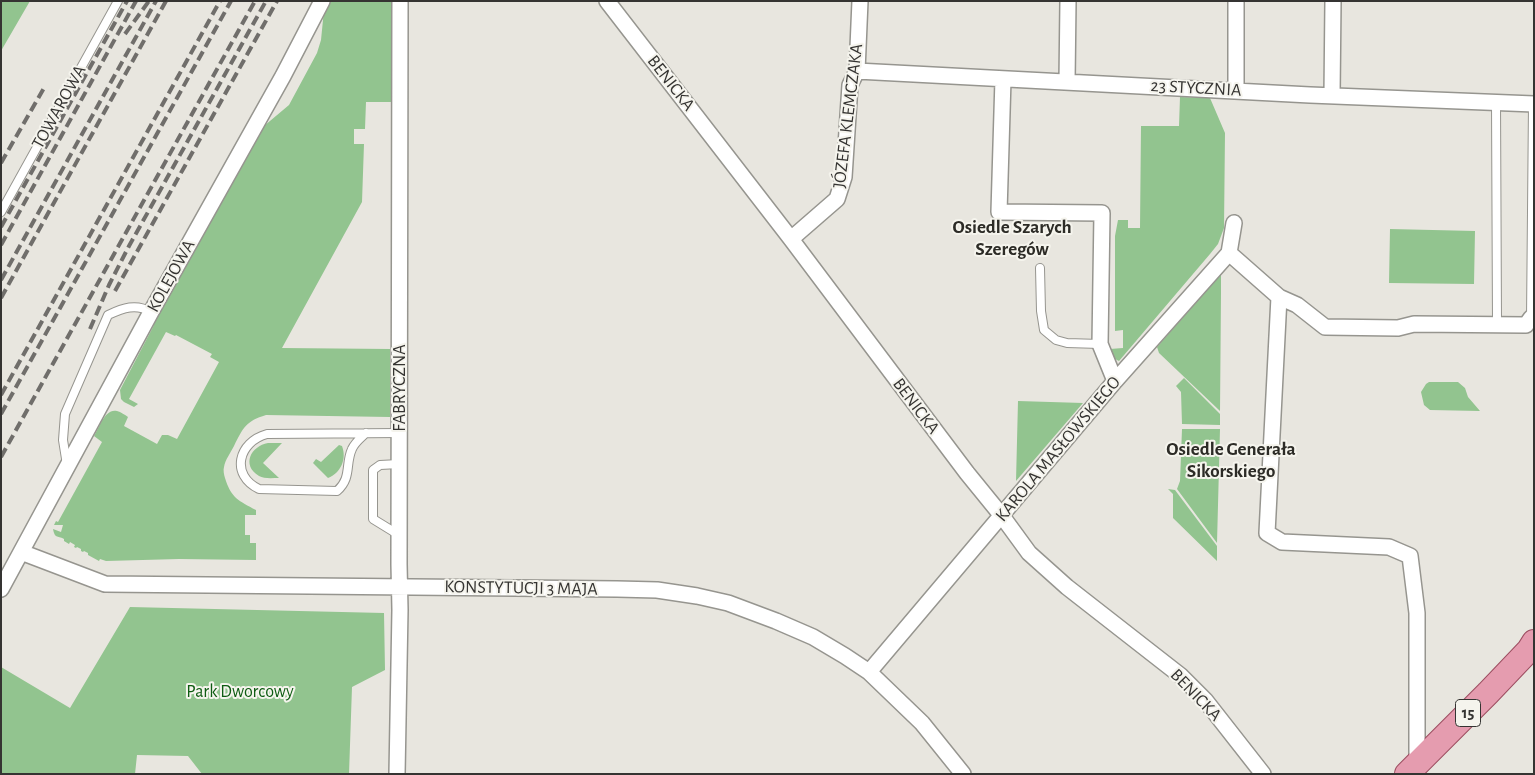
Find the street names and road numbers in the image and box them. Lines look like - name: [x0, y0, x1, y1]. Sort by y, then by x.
- street label: JÓZEFA KLEMCZAKA: [828, 43, 868, 189]
- street label: BENICKA: [643, 51, 699, 115]
- street label: TOWAROWA: [27, 61, 91, 153]
- street label: 23 STYCZNIA: [1150, 75, 1242, 101]
- street label: KOLEJOWA: [142, 236, 200, 316]
- street label: FABRYCZNA: [389, 344, 411, 432]
- street label: KAROLA MASŁOWSKIEGO: [991, 372, 1125, 526]
- street label: BENICKA: [888, 374, 944, 438]
- street label: KONSTYTUCJI 3 MAJA: [444, 576, 598, 600]
- street label: BENICKA: [1166, 664, 1226, 726]
- road number: 15: [1456, 700, 1480, 726]

